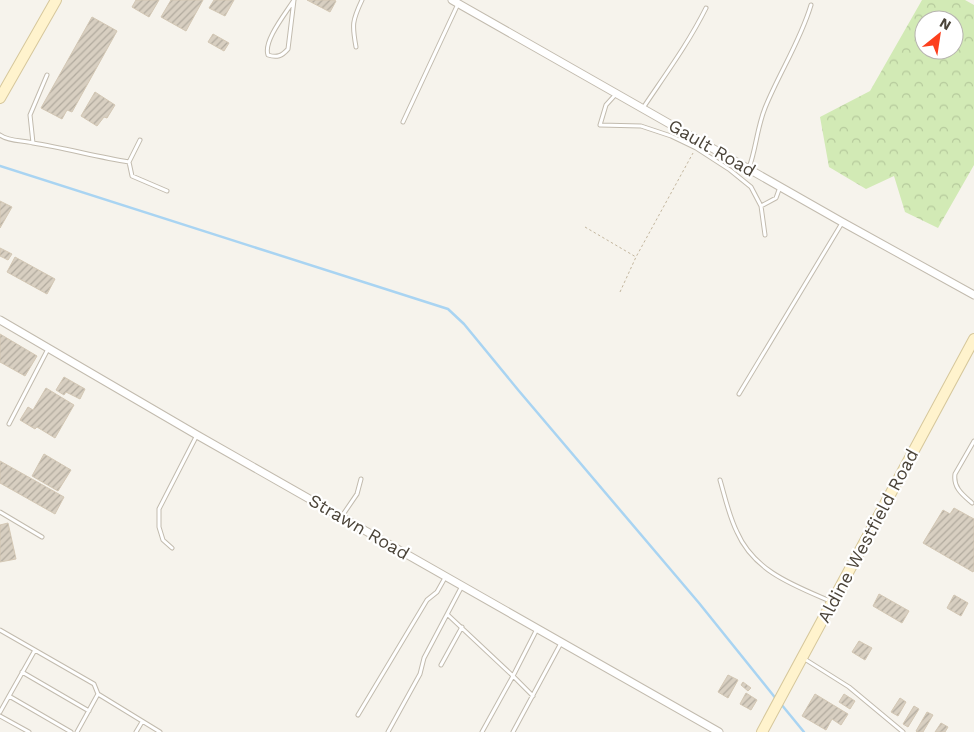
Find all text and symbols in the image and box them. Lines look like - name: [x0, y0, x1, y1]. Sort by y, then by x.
- north arrow: [914, 10, 964, 60]
- text: N: [937, 14, 954, 33]
- street label: Gault Road: [665, 114, 760, 181]
- street label: Aldine Westfield Road: [813, 445, 922, 626]
- street label: Strawn Road: [305, 489, 413, 564]

